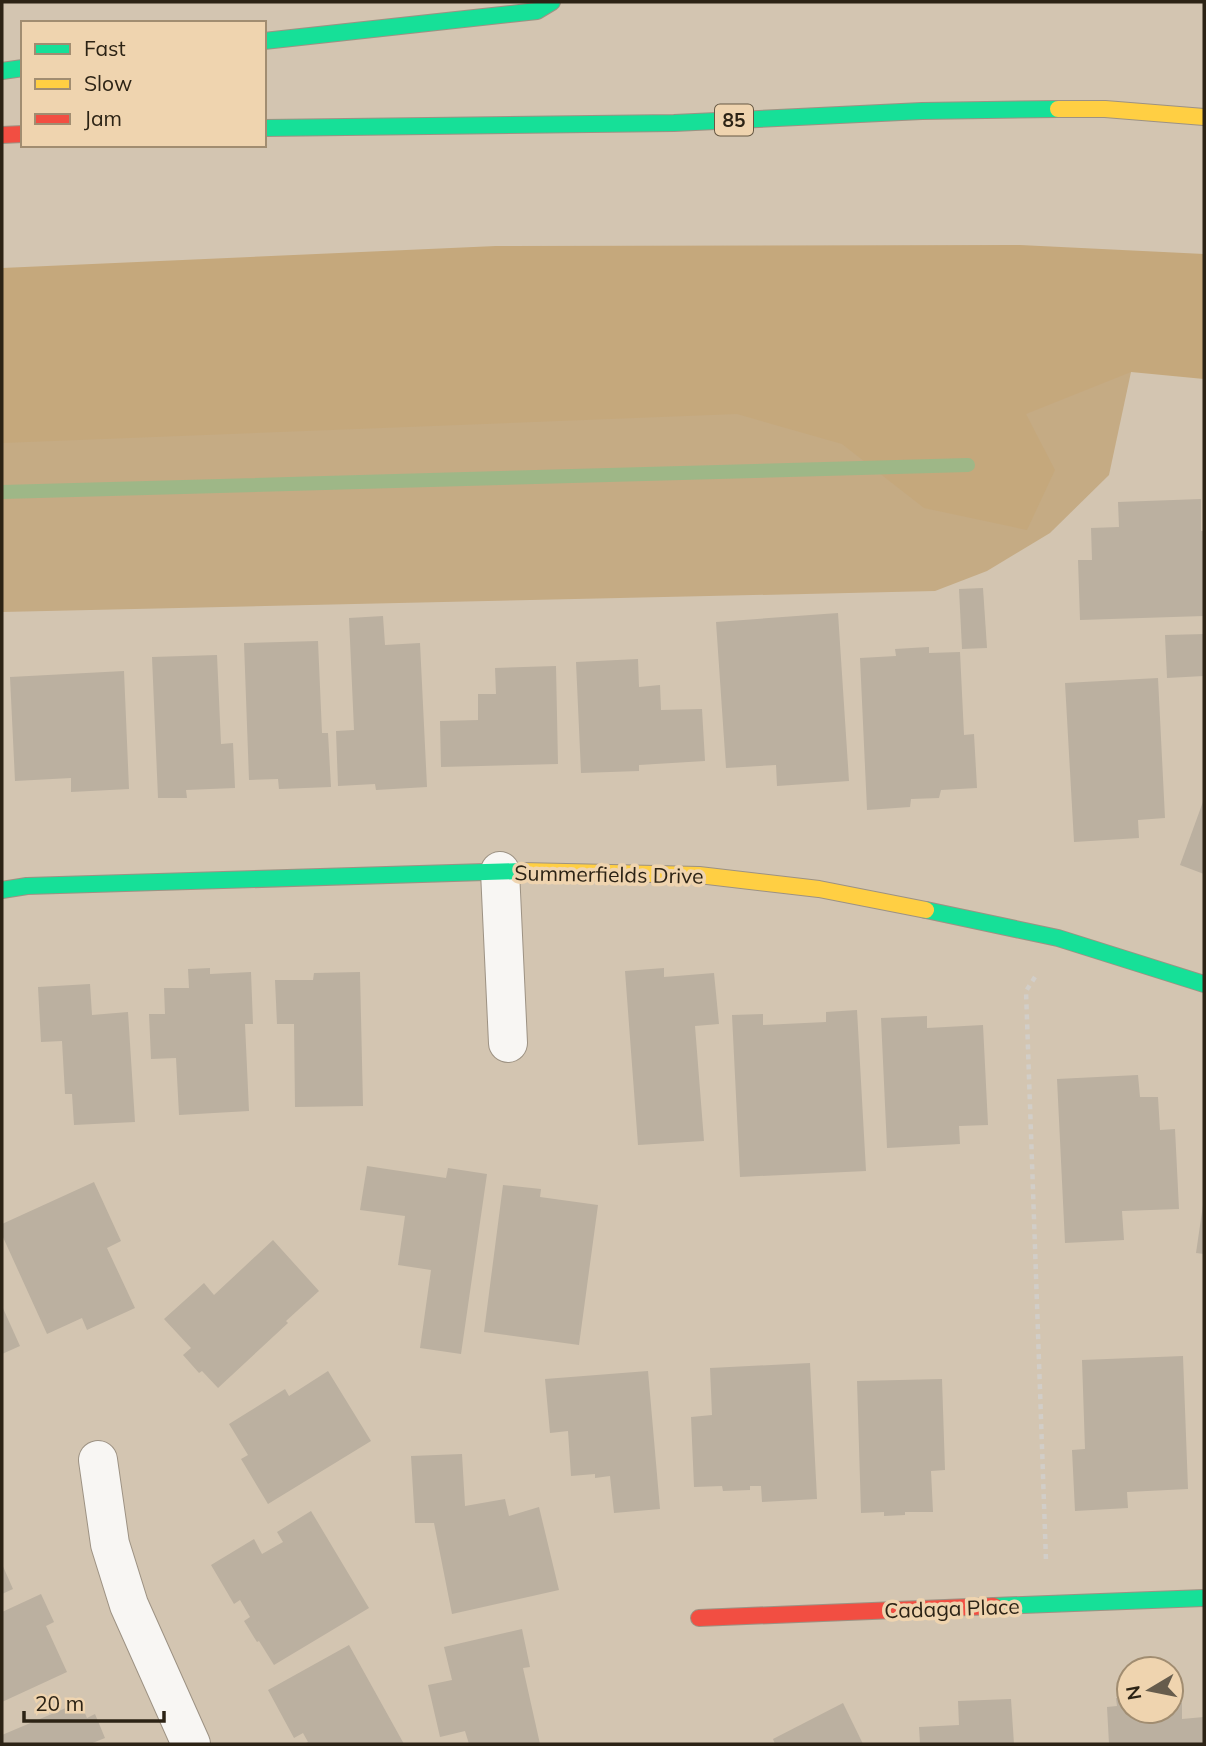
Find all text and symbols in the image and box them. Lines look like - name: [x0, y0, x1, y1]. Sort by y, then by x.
- legend: [21, 21, 266, 147]
- text: Fast: [84, 35, 126, 61]
- text: Slow: [84, 70, 132, 96]
- road number: 85: [715, 104, 753, 136]
- text: Jam: [84, 105, 122, 131]
- street label: Summerfields Drive: [514, 859, 704, 889]
- street label: Cadaga Place: [884, 1593, 1020, 1623]
- north arrow: [1115, 1655, 1185, 1725]
- scale bar: [24, 1680, 164, 1724]
- text: N: [1120, 1684, 1146, 1702]
- text: 20 m: [35, 1690, 84, 1716]

